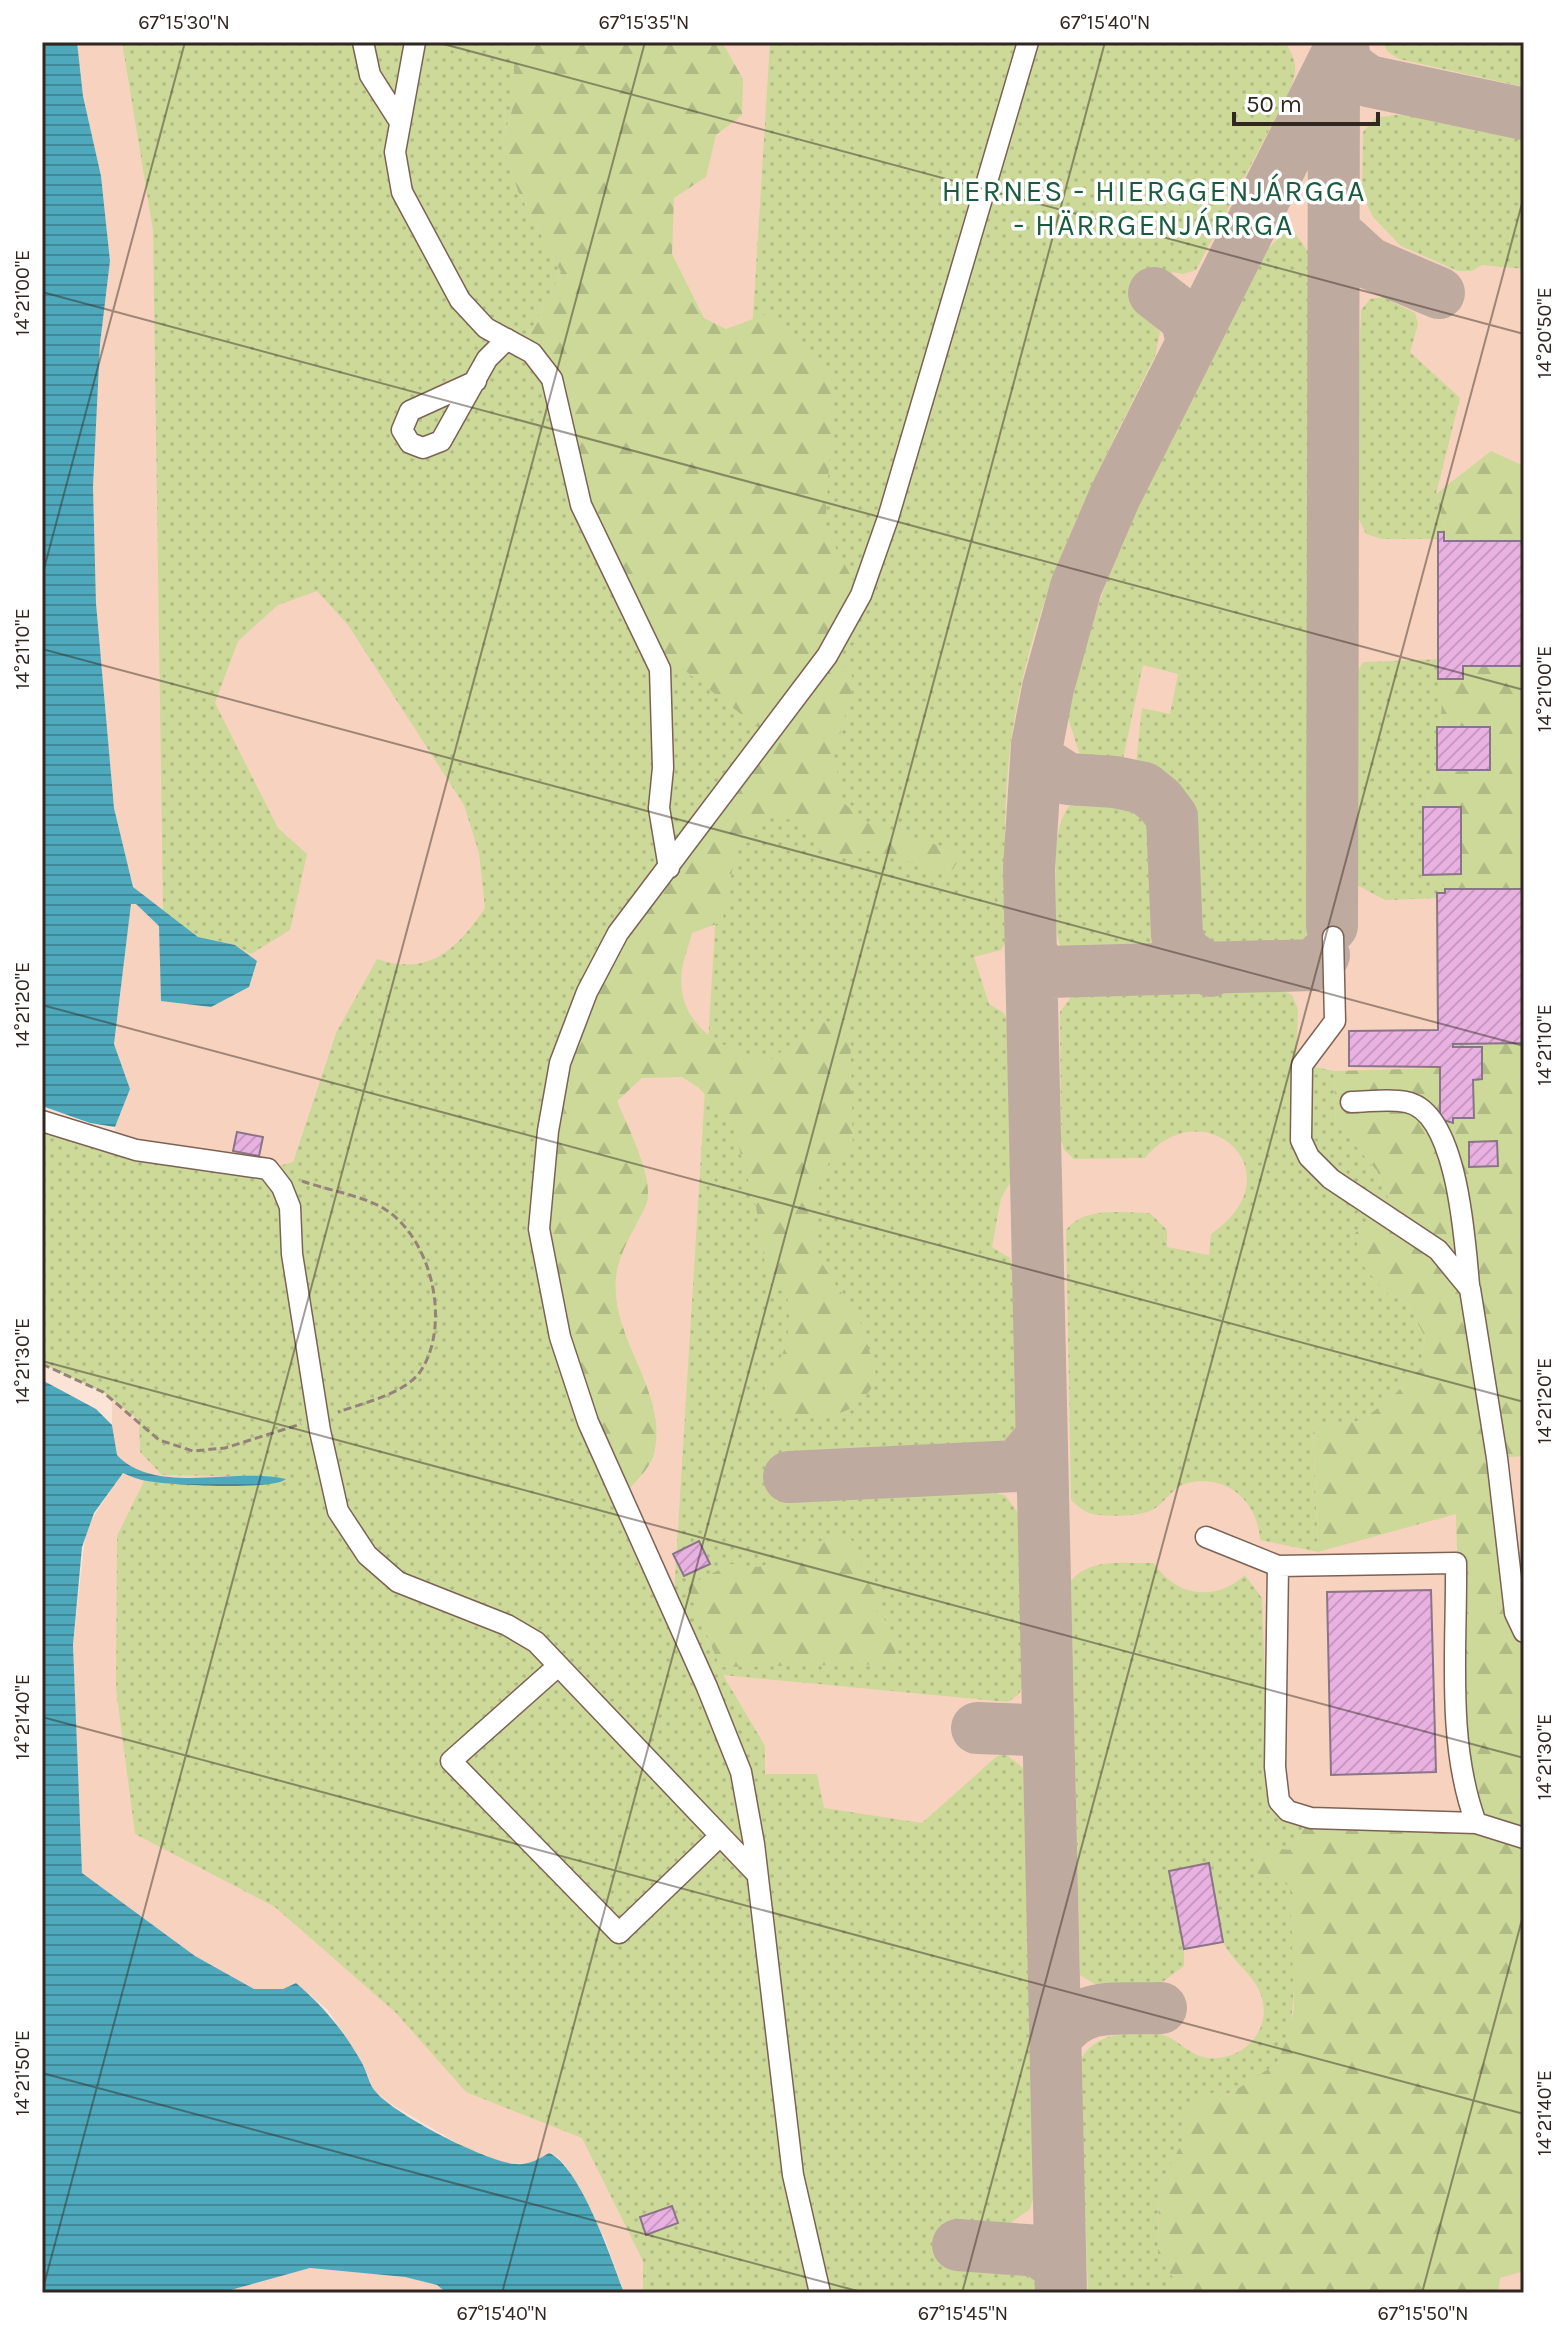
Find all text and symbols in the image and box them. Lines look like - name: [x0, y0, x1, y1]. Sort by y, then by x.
- text: 67°15'30"N: [138, 11, 230, 34]
- text: 67°15'35"N: [598, 11, 690, 34]
- text: 67°15'40"N: [1059, 11, 1151, 34]
- scale bar: [1234, 76, 1378, 126]
- text: 50 m: [1246, 90, 1302, 118]
- district label: HERNES - HIERGGENJÁRGGA - HÄRRGENJÁRRGA: [942, 173, 1366, 243]
- text: 14°21'00"E: [11, 250, 34, 336]
- text: 14°20'50"E: [1533, 287, 1556, 379]
- text: 14°21'10"E: [11, 608, 34, 690]
- text: 14°21'00"E: [1533, 646, 1556, 732]
- text: 14°21'20"E: [11, 962, 34, 1048]
- text: 14°21'10"E: [1533, 1004, 1556, 1086]
- text: 14°21'30"E: [11, 1318, 34, 1404]
- text: 14°21'20"E: [1533, 1358, 1556, 1444]
- text: 14°21'40"E: [11, 1674, 34, 1760]
- text: 14°21'30"E: [1533, 1714, 1556, 1800]
- text: 14°21'50"E: [11, 2030, 34, 2116]
- text: 14°21'40"E: [1533, 2070, 1556, 2156]
- text: 67°15'40"N: [456, 2302, 548, 2325]
- text: 67°15'45"N: [918, 2302, 1008, 2325]
- text: 67°15'50"N: [1377, 2302, 1469, 2325]

